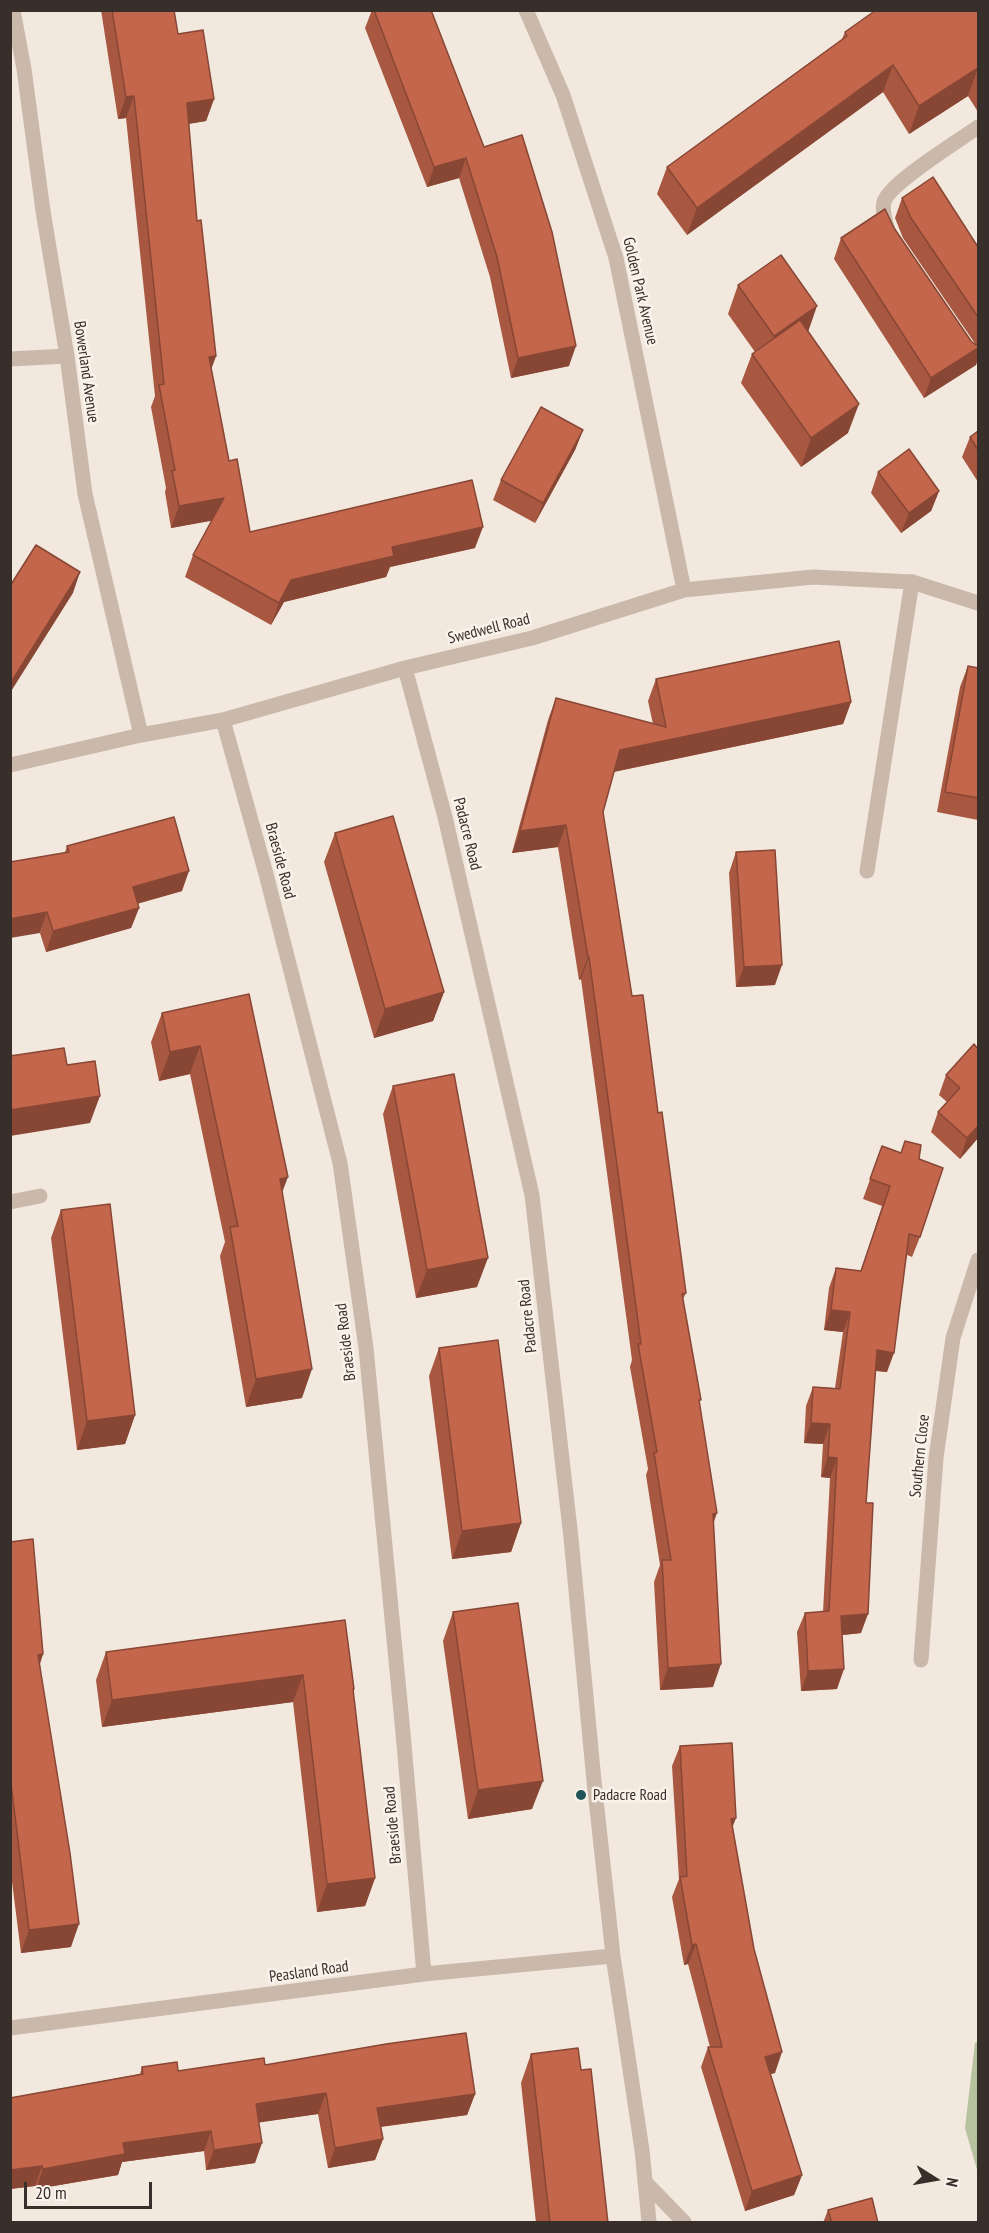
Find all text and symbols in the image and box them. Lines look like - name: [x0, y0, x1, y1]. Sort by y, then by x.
- street label: Golden Park Avenue: [618, 235, 662, 347]
- street label: Bowerland Avenue: [69, 320, 103, 424]
- street label: Swedwell Road: [446, 610, 532, 648]
- street label: Padacre Road: [449, 796, 485, 872]
- street label: Braeside Road: [261, 821, 299, 901]
- street label: Padacre Road: [515, 1278, 541, 1354]
- street label: Braeside Road: [332, 1302, 360, 1382]
- street label: Southern Close: [906, 1413, 934, 1499]
- street label: Braeside Road: [380, 1785, 406, 1865]
- place label: Padacre Road: [593, 1785, 667, 1805]
- marker: Padacre Road: [574, 1788, 588, 1802]
- street label: Peasland Road: [268, 1957, 350, 1987]
- north arrow: [905, 2149, 965, 2209]
- scale bar: [27, 2170, 154, 2208]
- text: N: [942, 2176, 963, 2189]
- text: 20 m: [35, 2181, 67, 2204]

